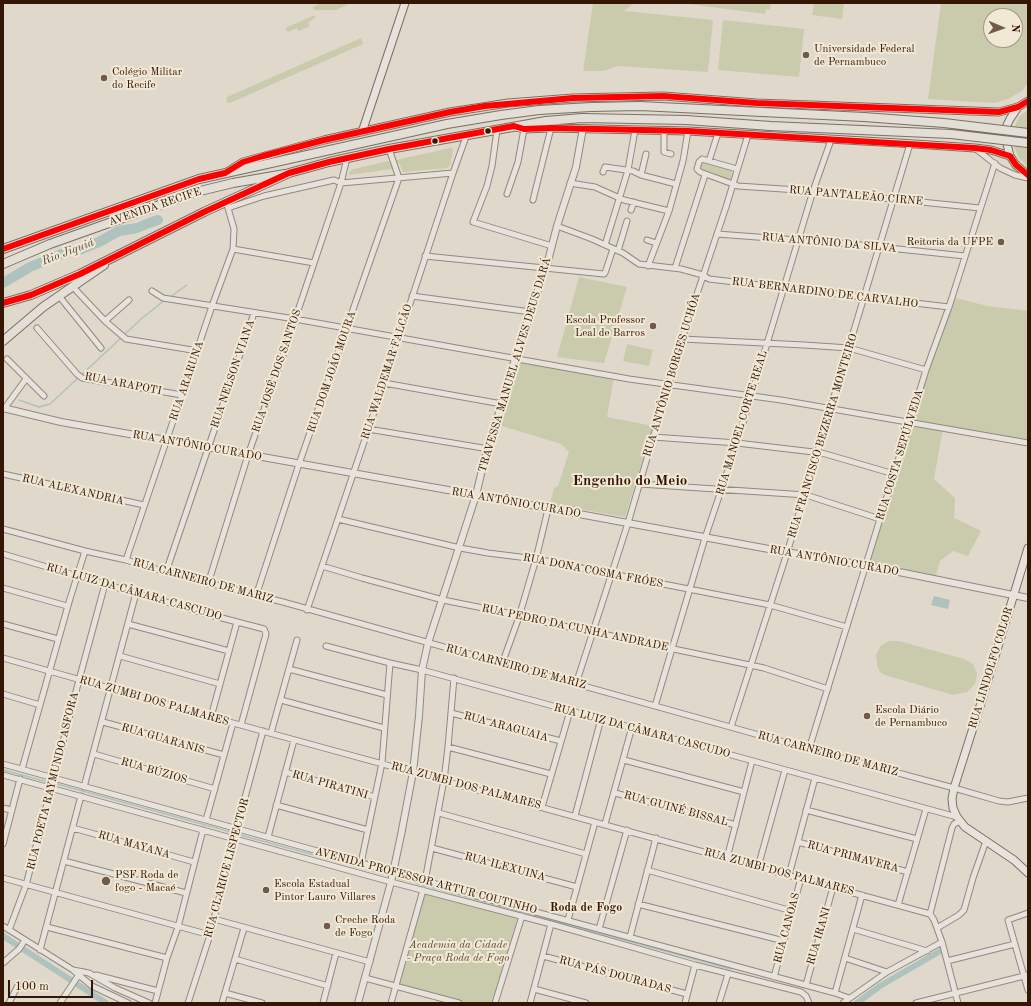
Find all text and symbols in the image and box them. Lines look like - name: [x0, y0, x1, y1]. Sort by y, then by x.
- north arrow: [983, 8, 1023, 48]
- text: N: [1009, 24, 1020, 33]
- place label: Universidade Federal de Pernambuco: [814, 42, 915, 68]
- marker: Universidade Federal de Pernambuco: [801, 50, 811, 60]
- place label: Colégio Militar do Recife: [112, 65, 182, 91]
- marker: Colégio Militar do Recife: [99, 73, 109, 83]
- unlabelled marker: [483, 126, 493, 136]
- unlabelled marker: [430, 136, 440, 146]
- street label: RUA PANTALEÃO CIRNE: [788, 184, 924, 208]
- street label: AVENIDA RECIFE: [107, 185, 203, 229]
- street label: RUA ANTÔNIO DA SILVA: [761, 231, 897, 255]
- water label: Rio Jiquiá: [40, 235, 96, 269]
- place label: Reitoria da UFPE: [906, 235, 993, 249]
- marker: Reitoria da UFPE: [996, 237, 1006, 247]
- street label: TRAVESSA MANUEL ALVES DEUS DARÁ: [476, 256, 554, 474]
- street label: RUA BERNARDINO DE CARVALHO: [731, 275, 919, 311]
- street label: RUA ANTÔNIO BORGES UCHÔA: [641, 291, 703, 459]
- street label: RUA WALDEMAR FALCÃO: [359, 303, 415, 441]
- street label: RUA JOSÉ DOS SANTOS: [250, 308, 304, 434]
- street label: RUA DOM JOÃO MOURA: [305, 309, 359, 435]
- place label: Escola Professor Leal de Barros: [565, 313, 645, 339]
- street label: RUA NELSON VIANA: [208, 318, 258, 430]
- marker: Escola Professor Leal de Barros: [648, 321, 658, 331]
- street label: RUA FRANCISCO BEZERRA MONTEIRO: [786, 332, 860, 540]
- street label: RUA ARARUNA: [167, 339, 207, 423]
- street label: RUA MANOEL CORTE REAL: [714, 349, 770, 497]
- street label: RUA ARAPOTI: [83, 370, 163, 398]
- street label: RUA COSTA SEPÚLVEDA: [874, 388, 926, 522]
- street label: RUA ANTÔNIO CURADO: [131, 428, 263, 464]
- street label: RUA ALEXANDRIA: [21, 472, 125, 508]
- district label: Engenho do Meio: [573, 472, 687, 490]
- street label: RUA ANTÔNIO CURADO: [450, 485, 582, 521]
- street label: RUA ANTÔNIO CURADO: [768, 543, 900, 579]
- street label: RUA DONA COSMA FRÓES: [522, 551, 664, 591]
- street label: RUA CARNEIRO DE MARIZ: [131, 556, 275, 606]
- street label: RUA LUIZ DA CÂMARA CASCUDO: [45, 561, 223, 623]
- street label: RUA PEDRO DA CUNHA ANDRADE: [480, 602, 670, 654]
- street label: RUA LINDOLFO COLOR: [966, 606, 1016, 730]
- street label: RUA CARNEIRO DE MARIZ: [444, 642, 588, 692]
- street label: RUA ZUMBI DOS PALMARES: [78, 673, 230, 729]
- street label: RUA POETA RAYMUNDO ASFORA: [24, 691, 82, 871]
- street label: RUA LUIZ DA CÂMARA CASCUDO: [552, 701, 732, 761]
- place label: Escola Diário de Pernambuco: [875, 703, 947, 729]
- street label: RUA ARAGUAIA: [462, 709, 550, 745]
- marker: Escola Diário de Pernambuco: [862, 711, 872, 721]
- street label: RUA GUARANIS: [120, 721, 206, 757]
- street label: RUA CARNEIRO DE MARIZ: [756, 729, 900, 779]
- street label: RUA BÚZIOS: [119, 755, 189, 787]
- street label: RUA ZUMBI DOS PALMARES: [389, 760, 543, 812]
- street label: RUA PIRATINI: [290, 768, 370, 802]
- street label: RUA GUINÉ BISSAL: [622, 789, 730, 829]
- street label: RUA CLARICE LISPECTOR: [202, 797, 252, 939]
- street label: RUA MAYANA: [96, 828, 172, 862]
- street label: RUA PRIMAVERA: [806, 838, 900, 876]
- street label: AVENIDA PROFESSOR ARTUR COUTINHO: [314, 845, 538, 917]
- street label: RUA ZUMBI DOS PALMARES: [702, 846, 856, 898]
- street label: RUA ILEXUINA: [463, 850, 547, 884]
- place label: PSF Roda de fogo - Macaé: [115, 868, 178, 894]
- marker: PSF Roda de fogo - Macaé: [100, 875, 112, 887]
- place label: Escola Estadual Pintor Lauro Villares: [274, 877, 376, 903]
- marker: Escola Estadual Pintor Lauro Villares: [261, 885, 271, 895]
- street label: RUA CANOAS: [771, 891, 803, 965]
- district label: Roda de Fogo: [550, 901, 622, 915]
- street label: RUA IRANI: [804, 905, 834, 967]
- place label: Creche Roda de Fogo: [335, 913, 395, 939]
- marker: Creche Roda de Fogo: [322, 921, 332, 931]
- park label: Academia da Cidade - Praça Roda de Fogo: [407, 938, 509, 964]
- street label: RUA PÁS DOURADAS: [558, 954, 672, 996]
- scale bar: [10, 972, 95, 998]
- text: 100 m: [15, 981, 49, 993]

